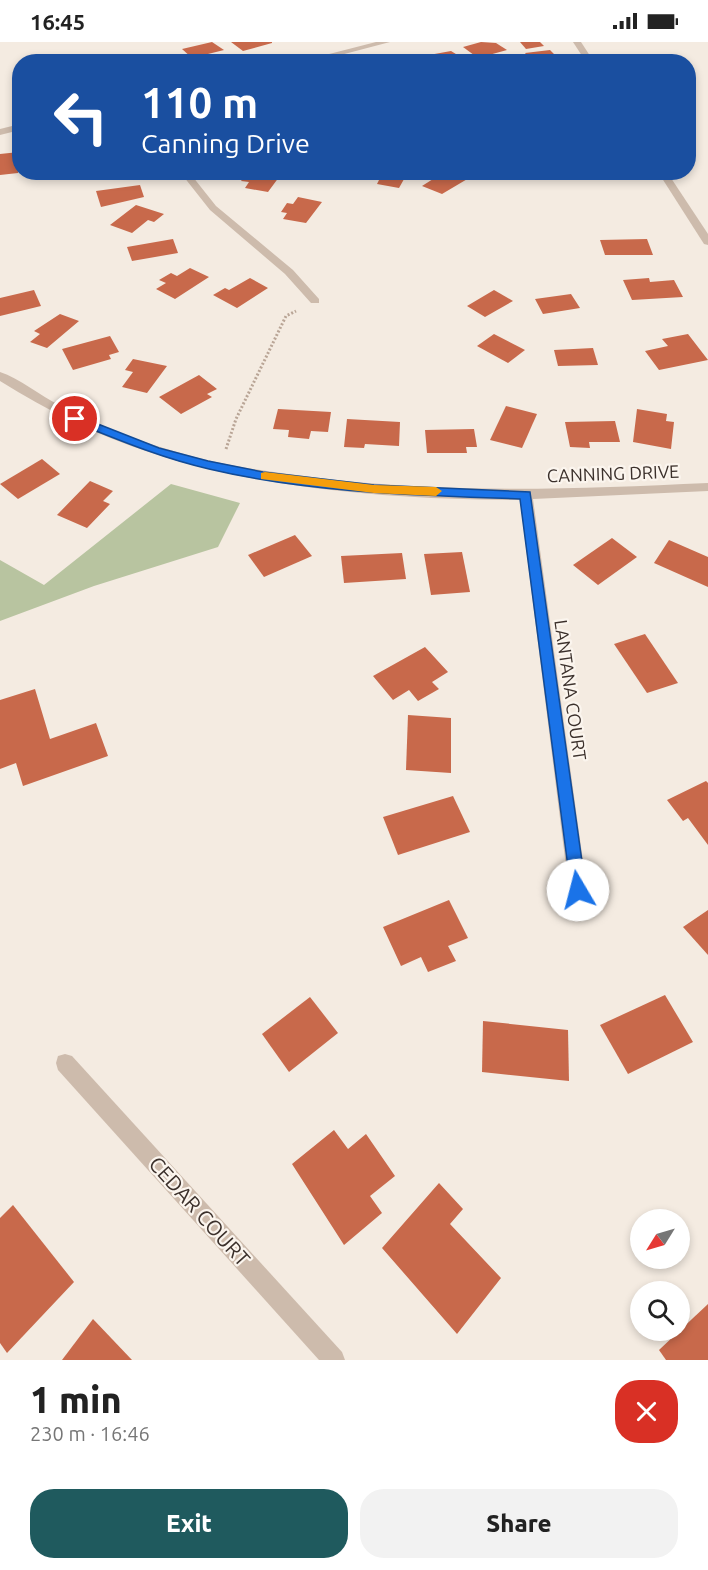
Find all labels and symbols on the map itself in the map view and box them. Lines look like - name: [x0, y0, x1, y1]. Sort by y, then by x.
- pin: [49, 393, 100, 444]
- street label: CANNING DRIVE: [546, 461, 680, 485]
- street label: LANTANA COURT: [551, 618, 591, 762]
- position arrow: [546, 858, 610, 922]
- street label: CEDAR COURT: [145, 1151, 256, 1271]
- north arrow: [630, 1209, 690, 1269]

